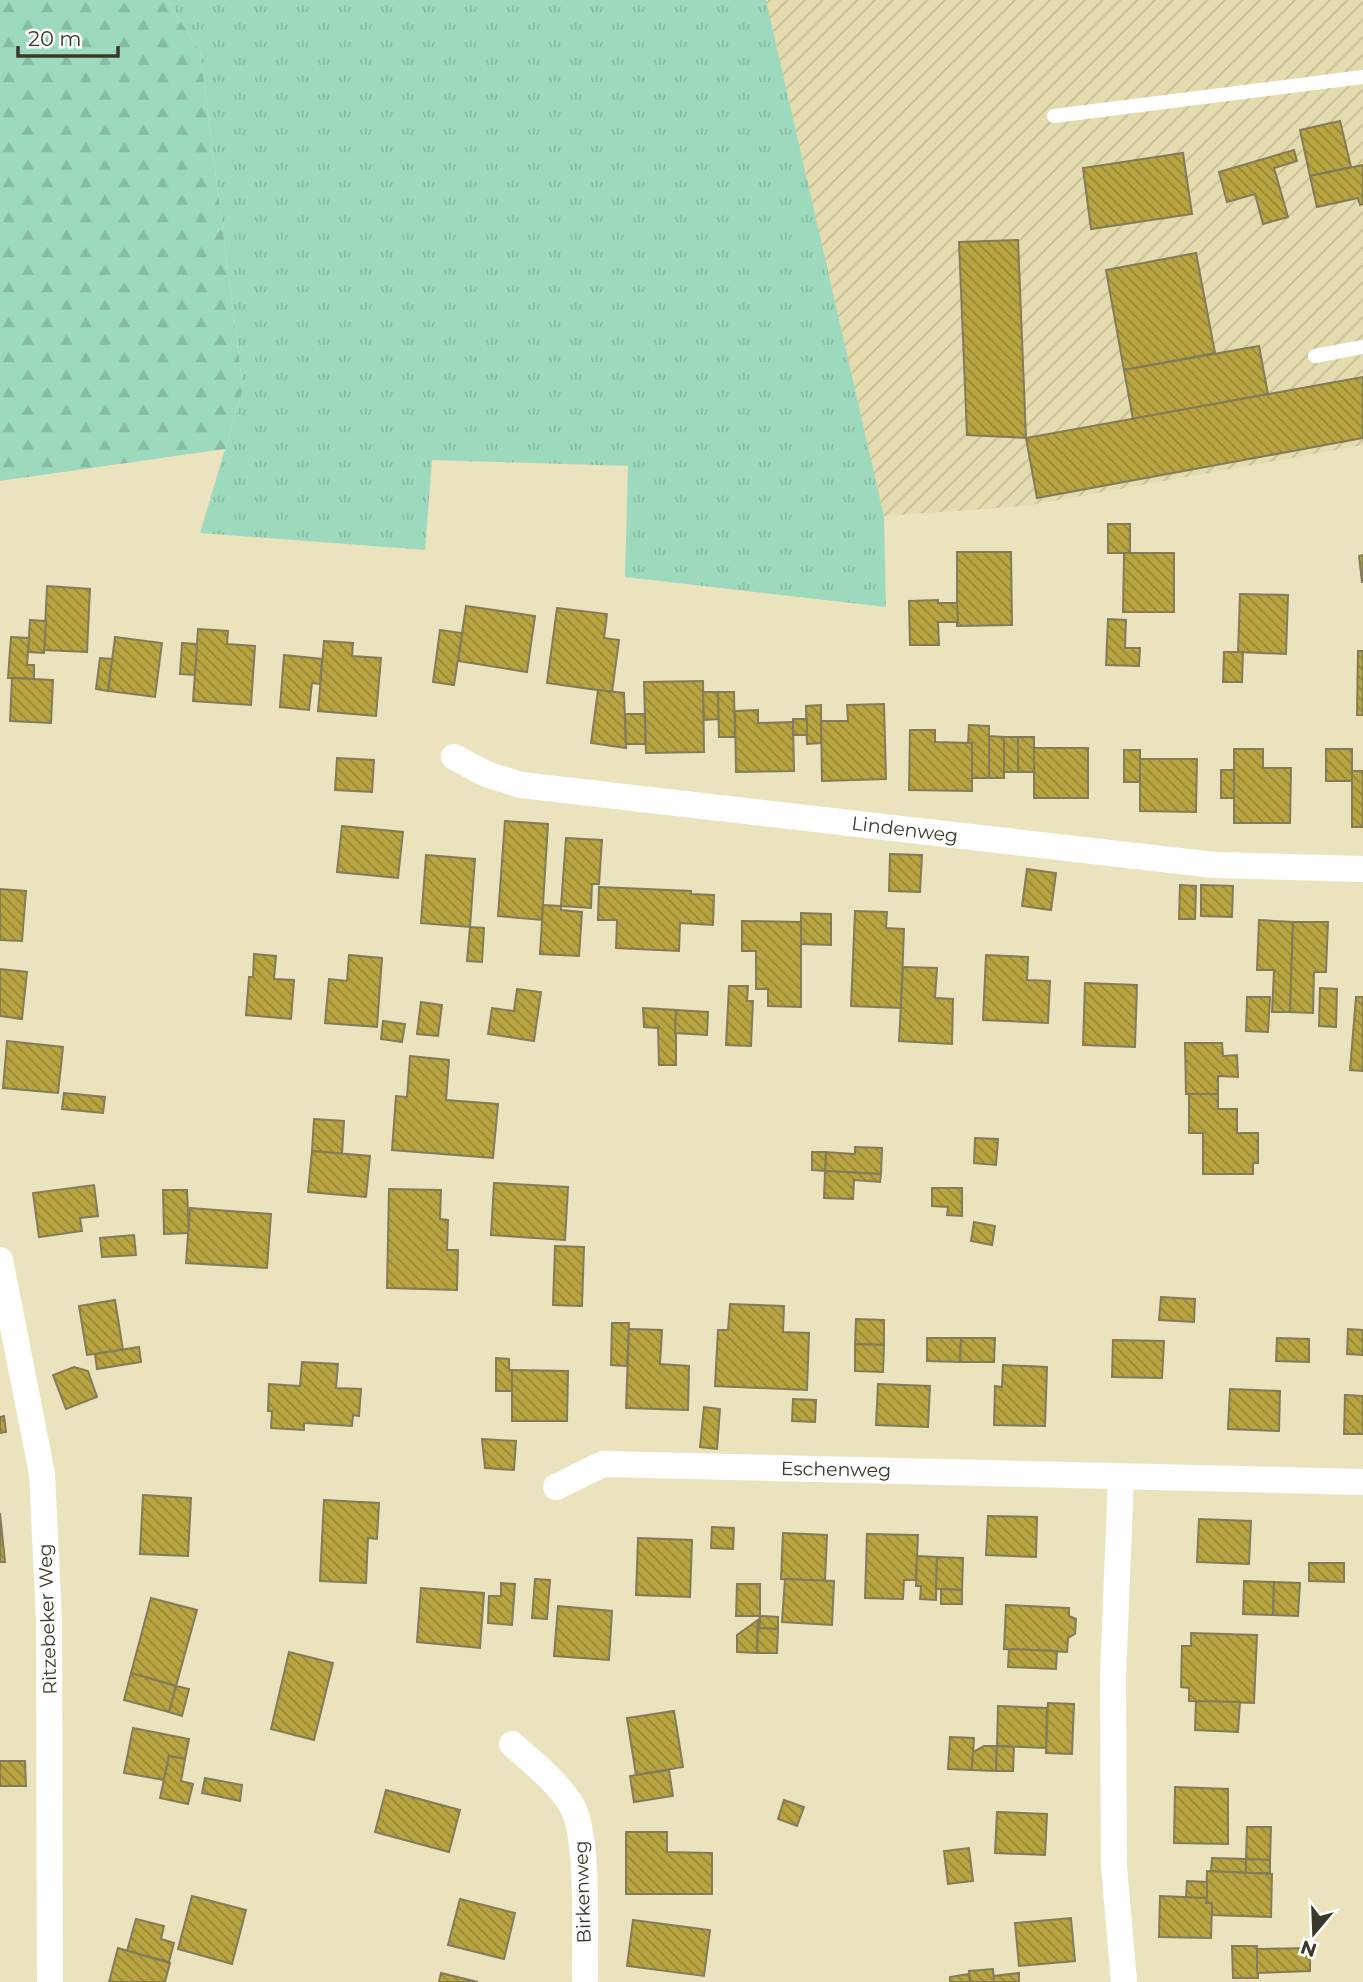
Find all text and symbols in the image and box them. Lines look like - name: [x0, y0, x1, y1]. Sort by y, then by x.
- scale bar: [18, 14, 117, 58]
- text: 20 m: [28, 26, 82, 51]
- street label: Lindenweg: [850, 812, 959, 847]
- street label: Eschenweg: [781, 1457, 891, 1482]
- street label: Ritzebeker Weg: [33, 1543, 62, 1695]
- street label: Birkenweg: [569, 1840, 596, 1944]
- north arrow: [1279, 1898, 1349, 1968]
- text: N: [1298, 1935, 1320, 1962]

